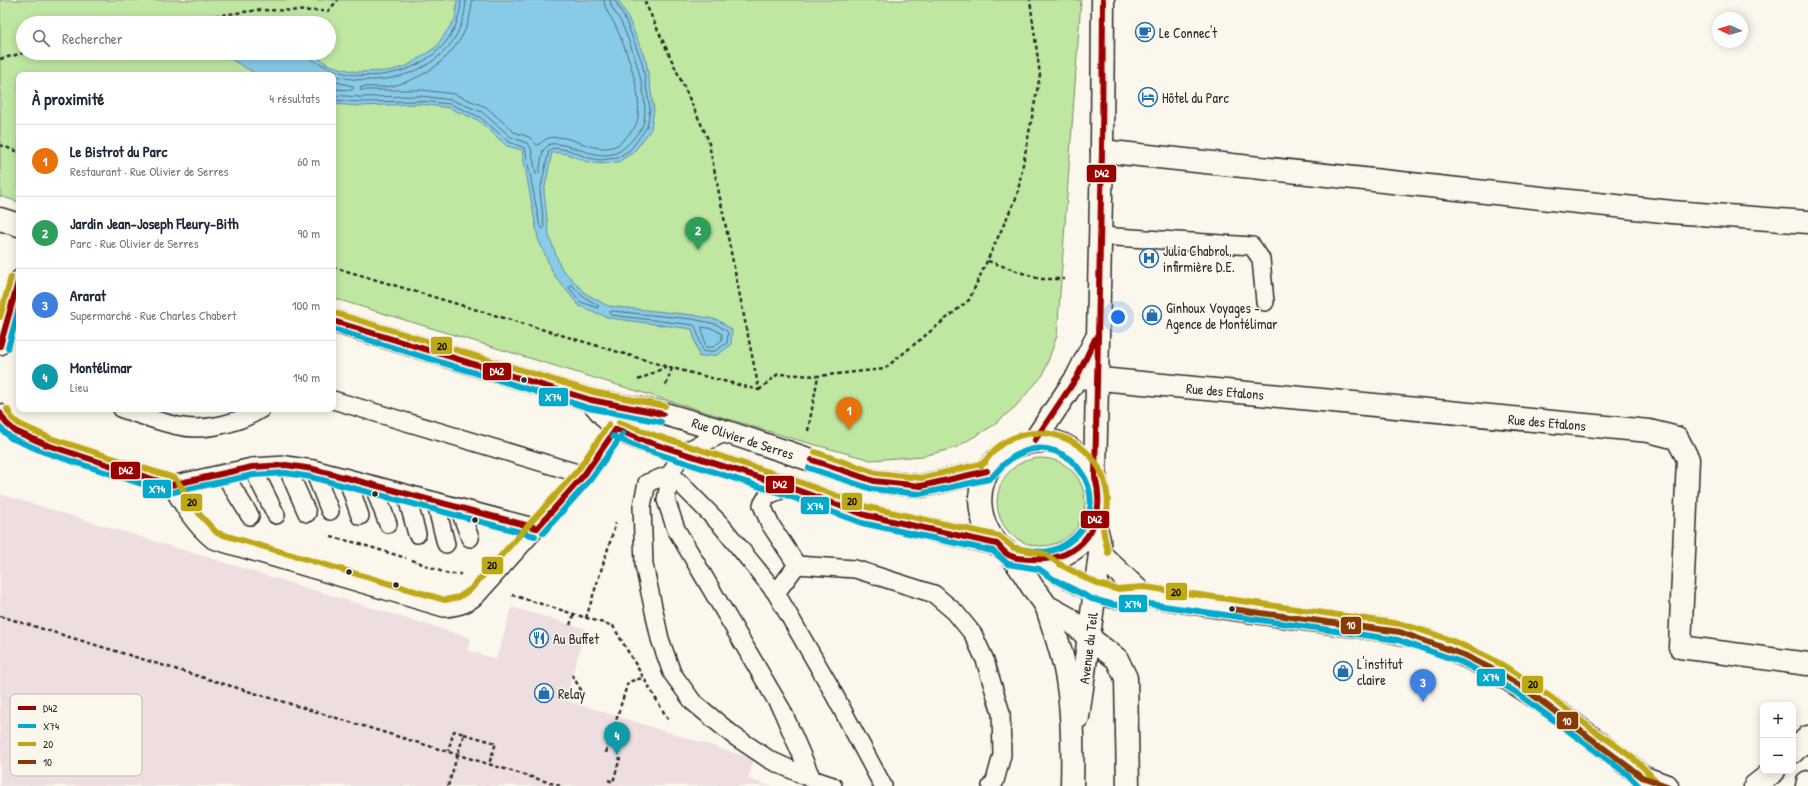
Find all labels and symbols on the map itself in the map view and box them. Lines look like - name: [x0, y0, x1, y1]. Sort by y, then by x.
- north arrow: [1712, 12, 1748, 48]
- cafe icon: Le Connec't: [1134, 21, 1156, 43]
- place label: Le Connec't: [1159, 23, 1217, 42]
- hotel icon: Hôtel du Parc: [1137, 86, 1159, 108]
- place label: Hôtel du Parc: [1162, 88, 1229, 107]
- line badge: D42: [1086, 164, 1117, 183]
- text: D42: [1095, 166, 1110, 180]
- pin: 2: [685, 217, 711, 250]
- place label: Julia Chabrol, infirmière D.E.: [1163, 241, 1235, 276]
- hospital icon: Julia Chabrol, infirmière D.E.: [1138, 247, 1160, 269]
- place label: Ginhoux Voyages - Agence de Montélimar: [1166, 298, 1278, 334]
- shop icon: Ginhoux Voyages - Agence de Montélimar: [1141, 304, 1163, 326]
- your location: [1108, 307, 1128, 327]
- line badge: 20: [430, 336, 453, 355]
- text: 20: [437, 339, 447, 353]
- line badge: D42: [482, 362, 512, 381]
- text: D42: [490, 364, 505, 378]
- unlabelled marker: [519, 375, 529, 385]
- street label: Rue des Etalons: [1185, 378, 1265, 404]
- line badge: X74: [538, 387, 569, 407]
- text: X74: [545, 390, 561, 404]
- pin: 1: [836, 397, 862, 430]
- street label: Rue des Etalons: [1507, 409, 1587, 435]
- street label: Rue Olivier de Serres: [690, 413, 796, 463]
- line badge: D42: [110, 461, 141, 480]
- text: D42: [119, 463, 134, 477]
- line badge: D42: [765, 475, 795, 494]
- text: D42: [773, 477, 788, 491]
- line badge: X74: [142, 479, 172, 499]
- text: X74: [149, 482, 165, 496]
- unlabelled marker: [370, 489, 380, 499]
- line badge: 20: [841, 492, 863, 511]
- line badge: 20: [180, 493, 203, 512]
- text: 20: [847, 494, 857, 508]
- text: 20: [187, 495, 197, 509]
- line badge: X74: [800, 496, 830, 515]
- text: X74: [807, 499, 823, 513]
- line badge: D42: [1080, 510, 1110, 529]
- text: D42: [1088, 512, 1103, 526]
- unlabelled marker: [470, 515, 480, 525]
- line badge: 20: [481, 556, 504, 575]
- text: 20: [487, 558, 497, 572]
- unlabelled marker: [344, 567, 354, 577]
- unlabelled marker: [391, 580, 401, 590]
- line badge: 20: [1165, 582, 1188, 601]
- text: 20: [1171, 585, 1181, 599]
- line badge: X74: [1118, 594, 1148, 613]
- text: X74: [1125, 597, 1141, 611]
- unlabelled marker: [1227, 604, 1237, 614]
- street label: Avenue du Teil: [1074, 611, 1102, 685]
- line badge: 10: [1340, 616, 1362, 635]
- text: 10: [1347, 618, 1356, 632]
- restaurant icon: Au Buffet: [528, 627, 550, 649]
- place label: Au Buffet: [553, 629, 599, 648]
- place label: L'institut claire: [1357, 654, 1403, 689]
- shop icon: L'institut claire: [1332, 660, 1354, 682]
- line badge: X74: [1476, 668, 1506, 687]
- pin: 3: [1410, 669, 1436, 702]
- text: X74: [1483, 670, 1499, 684]
- line badge: 20: [1521, 675, 1544, 694]
- text: 20: [1528, 677, 1538, 691]
- shop icon: Relay: [533, 682, 555, 704]
- place label: Relay: [558, 684, 585, 704]
- legend: [10, 694, 142, 776]
- text: D42: [43, 701, 58, 715]
- line badge: 10: [1556, 711, 1579, 730]
- text: 10: [1563, 714, 1572, 728]
- text: X74: [43, 719, 59, 733]
- pin: 4: [604, 722, 630, 755]
- text: 20: [43, 737, 53, 751]
- text: 10: [43, 755, 52, 769]

